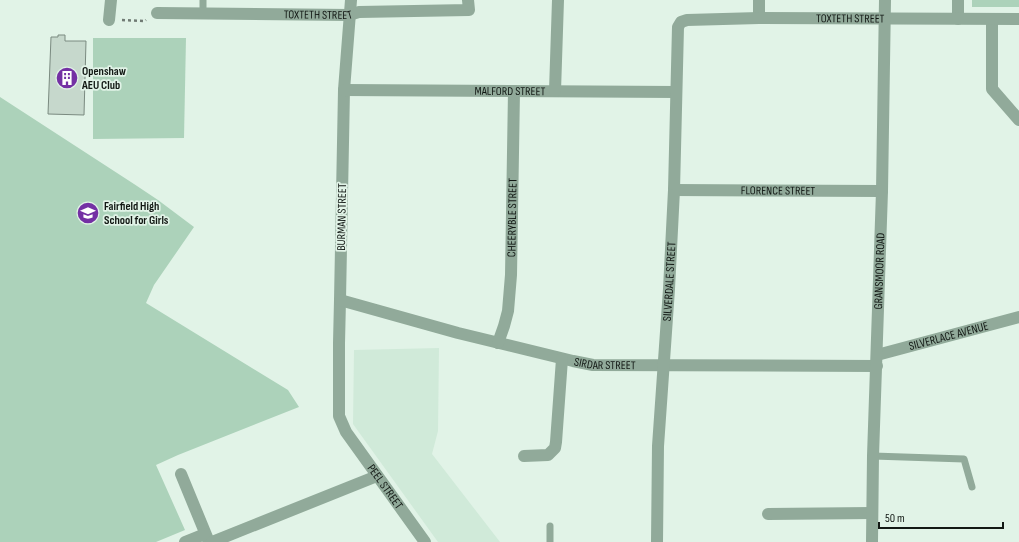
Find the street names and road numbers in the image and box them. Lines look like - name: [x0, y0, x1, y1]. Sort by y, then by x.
- street label: TOXTETH STREET: [284, 7, 354, 23]
- street label: TOXTETH STREET: [816, 11, 885, 26]
- street label: MALFORD STREET: [475, 83, 546, 99]
- street label: CHEERYBLE STREET: [504, 178, 520, 257]
- street label: BURMAN STREET: [334, 183, 350, 251]
- street label: FLORENCE STREET: [741, 183, 815, 198]
- street label: GRANSMOOR ROAD: [870, 232, 888, 310]
- street label: SILVERDALE STREET: [659, 241, 679, 322]
- street label: SILVERLACE AVENUE: [907, 318, 990, 354]
- street label: SIRDAR STREET: [573, 354, 636, 373]
- street label: PEEL STREET: [364, 461, 406, 512]

